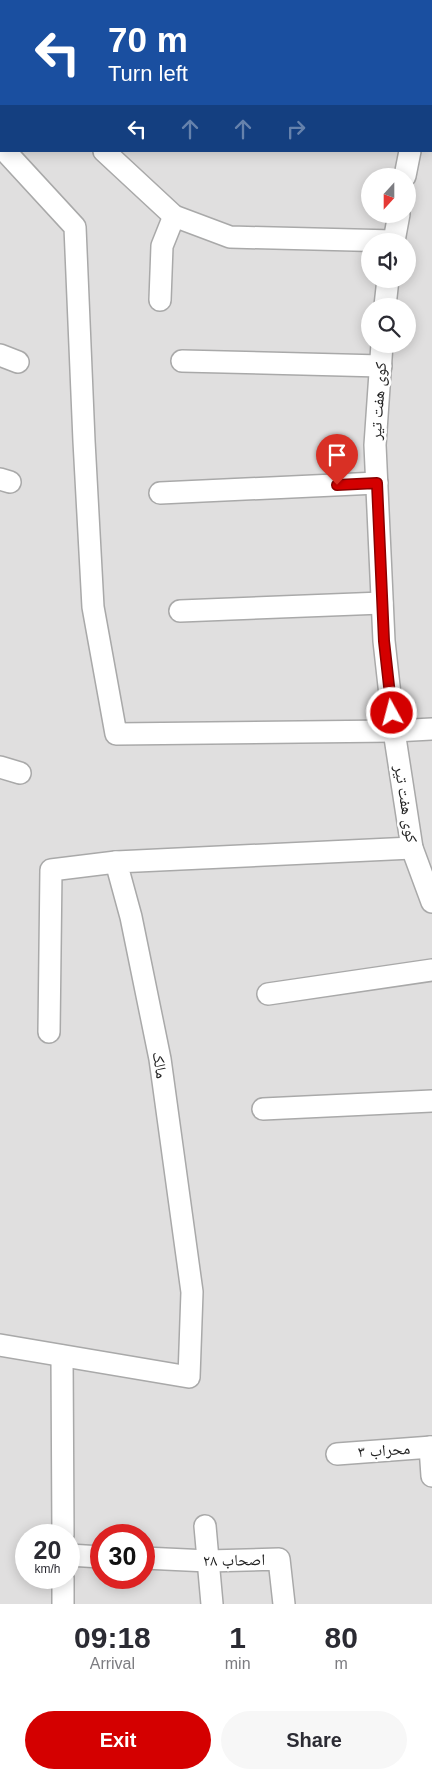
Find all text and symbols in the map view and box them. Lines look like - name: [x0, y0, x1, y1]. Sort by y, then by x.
- icon: left: [25, 20, 90, 85]
- text: 70 m: [108, 20, 188, 59]
- text: Turn left: [108, 61, 188, 86]
- icon: left: [123, 115, 151, 143]
- icon: ahead: [176, 115, 204, 143]
- icon: ahead: [229, 115, 257, 143]
- icon: right: [282, 115, 310, 143]
- north arrow: [361, 168, 416, 222]
- map controls: [361, 168, 416, 353]
- button: sound: [361, 233, 416, 288]
- button: search: [361, 298, 416, 353]
- street label: کوی هفت تیر: [367, 361, 391, 442]
- pin: [316, 434, 358, 485]
- icon: arrive: [323, 441, 351, 469]
- position arrow: [365, 686, 417, 738]
- street label: کوی هفت تیر: [389, 763, 421, 845]
- street label: مالک: [149, 1050, 171, 1080]
- street label: محراب ۳: [357, 1440, 411, 1461]
- speed limit sign: 30: [90, 1524, 155, 1589]
- text: 20: [34, 1536, 61, 1564]
- street label: اصحاب ۲۸: [203, 1551, 265, 1570]
- text: km/h: [34, 1562, 61, 1576]
- text: 09:18: [74, 1621, 151, 1654]
- text: 1: [229, 1621, 246, 1654]
- text: 80: [325, 1621, 358, 1654]
- text: Arrival: [90, 1655, 135, 1672]
- text: min: [225, 1655, 251, 1672]
- text: m: [335, 1655, 348, 1672]
- button: Exit: [25, 1711, 211, 1769]
- button: Share: [221, 1711, 407, 1769]

